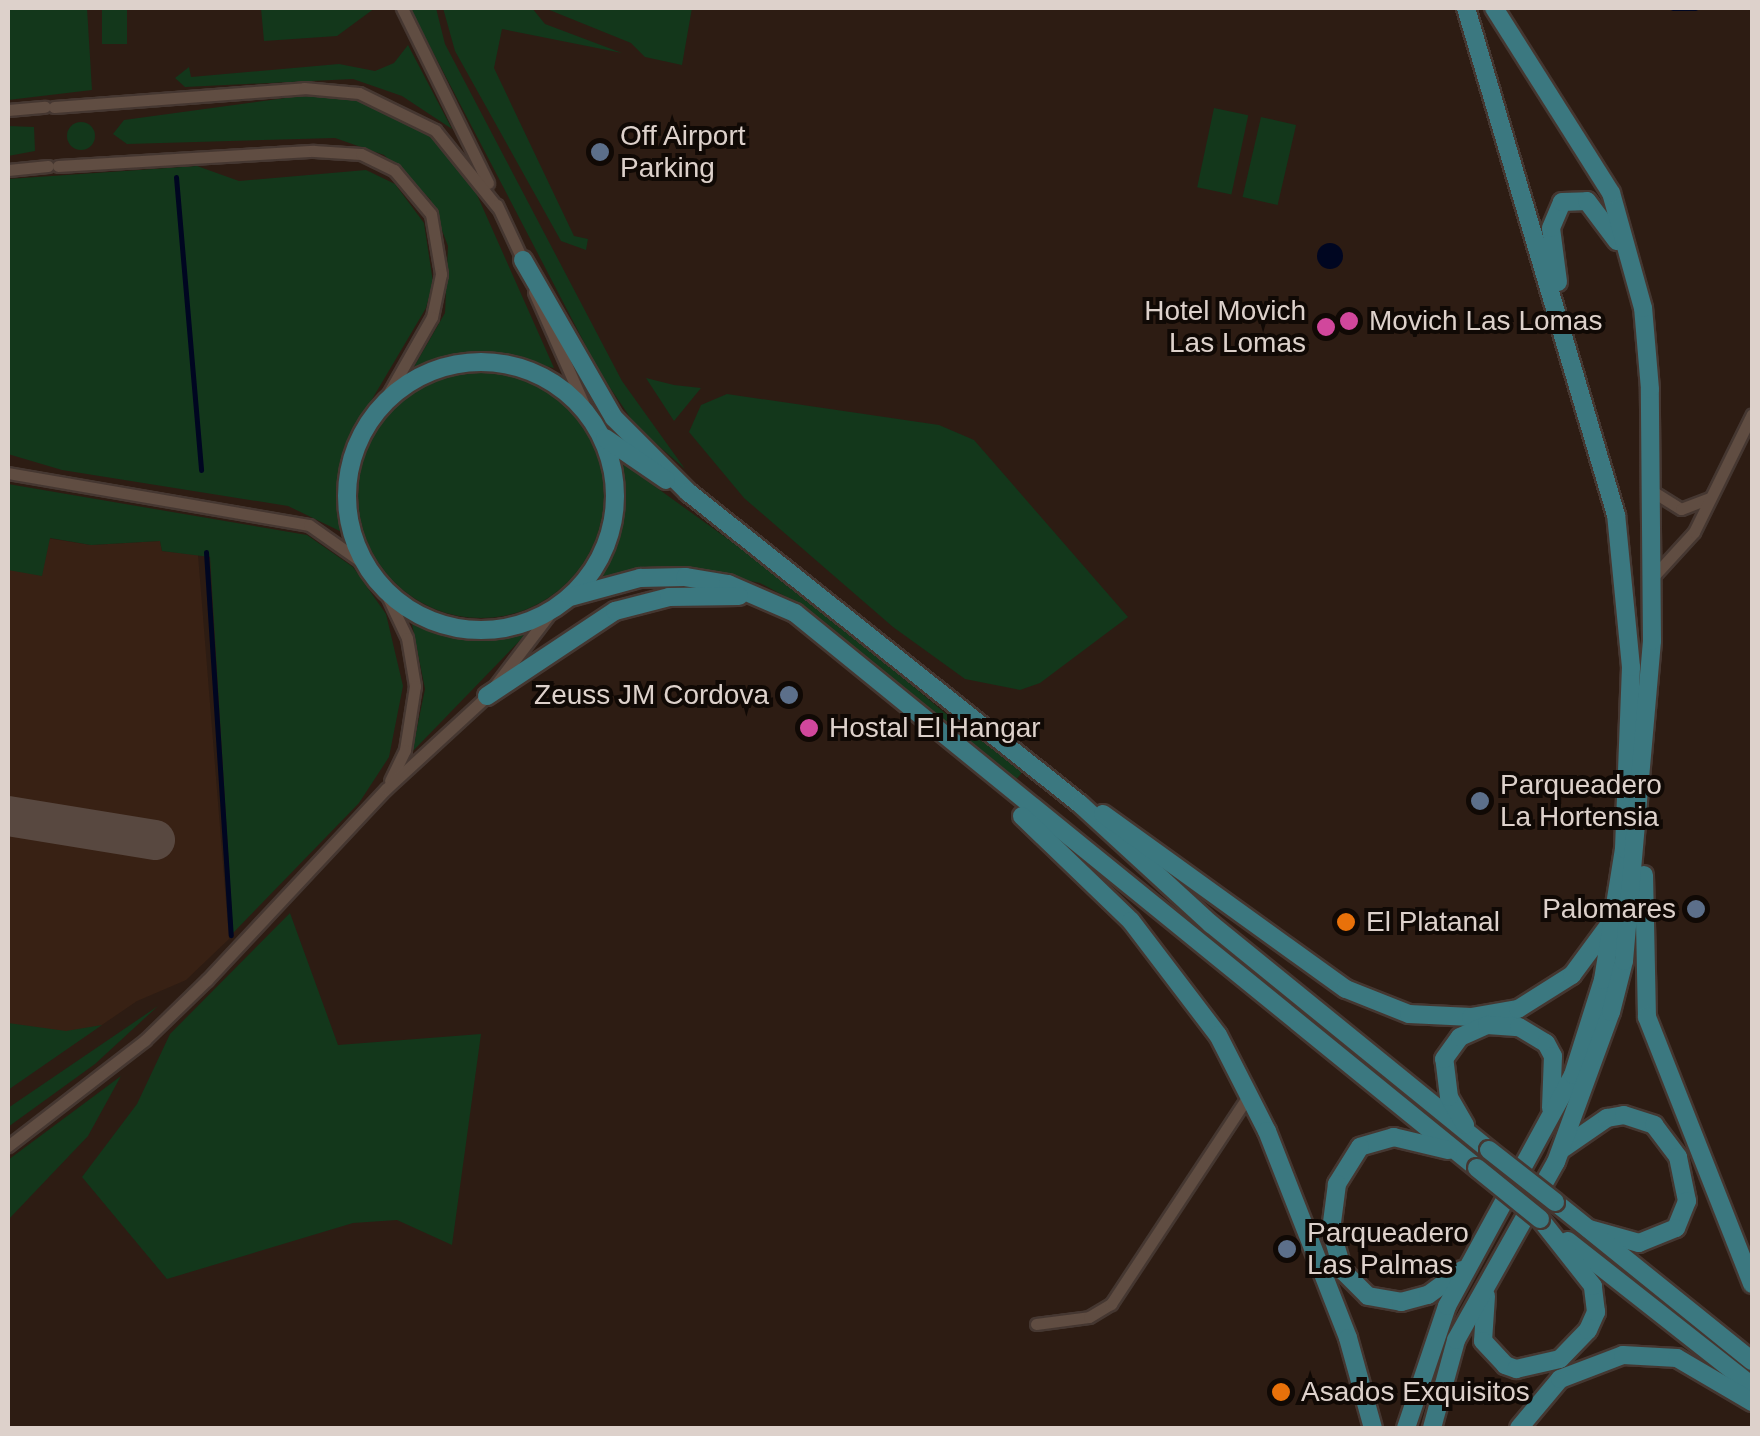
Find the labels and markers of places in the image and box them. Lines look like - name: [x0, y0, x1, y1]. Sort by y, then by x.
- place label: Off Airport Parking: [620, 119, 747, 185]
- marker: Off Airport Parking: [589, 141, 611, 163]
- place label: Hotel Movich Las Lomas: [1144, 294, 1306, 360]
- place label: Movich Las Lomas: [1369, 304, 1602, 338]
- marker: Movich Las Lomas: [1338, 310, 1360, 332]
- marker: Hotel Movich Las Lomas: [1315, 316, 1337, 338]
- place label: Zeuss JM Cordova: [534, 678, 769, 712]
- marker: Zeuss JM Cordova: [778, 684, 800, 706]
- place label: Hostal El Hangar: [829, 711, 1041, 745]
- marker: Hostal El Hangar: [798, 717, 820, 739]
- place label: Parqueadero La Hortensia: [1500, 768, 1662, 834]
- marker: Parqueadero La Hortensia: [1469, 790, 1491, 812]
- place label: Palomares: [1542, 892, 1676, 926]
- marker: Palomares: [1685, 898, 1707, 920]
- place label: El Platanal: [1366, 905, 1500, 939]
- marker: El Platanal: [1335, 911, 1357, 933]
- place label: Parqueadero Las Palmas: [1307, 1216, 1469, 1282]
- marker: Parqueadero Las Palmas: [1276, 1238, 1298, 1260]
- place label: Asados Exquisitos: [1301, 1375, 1530, 1409]
- marker: Asados Exquisitos: [1270, 1381, 1292, 1403]

